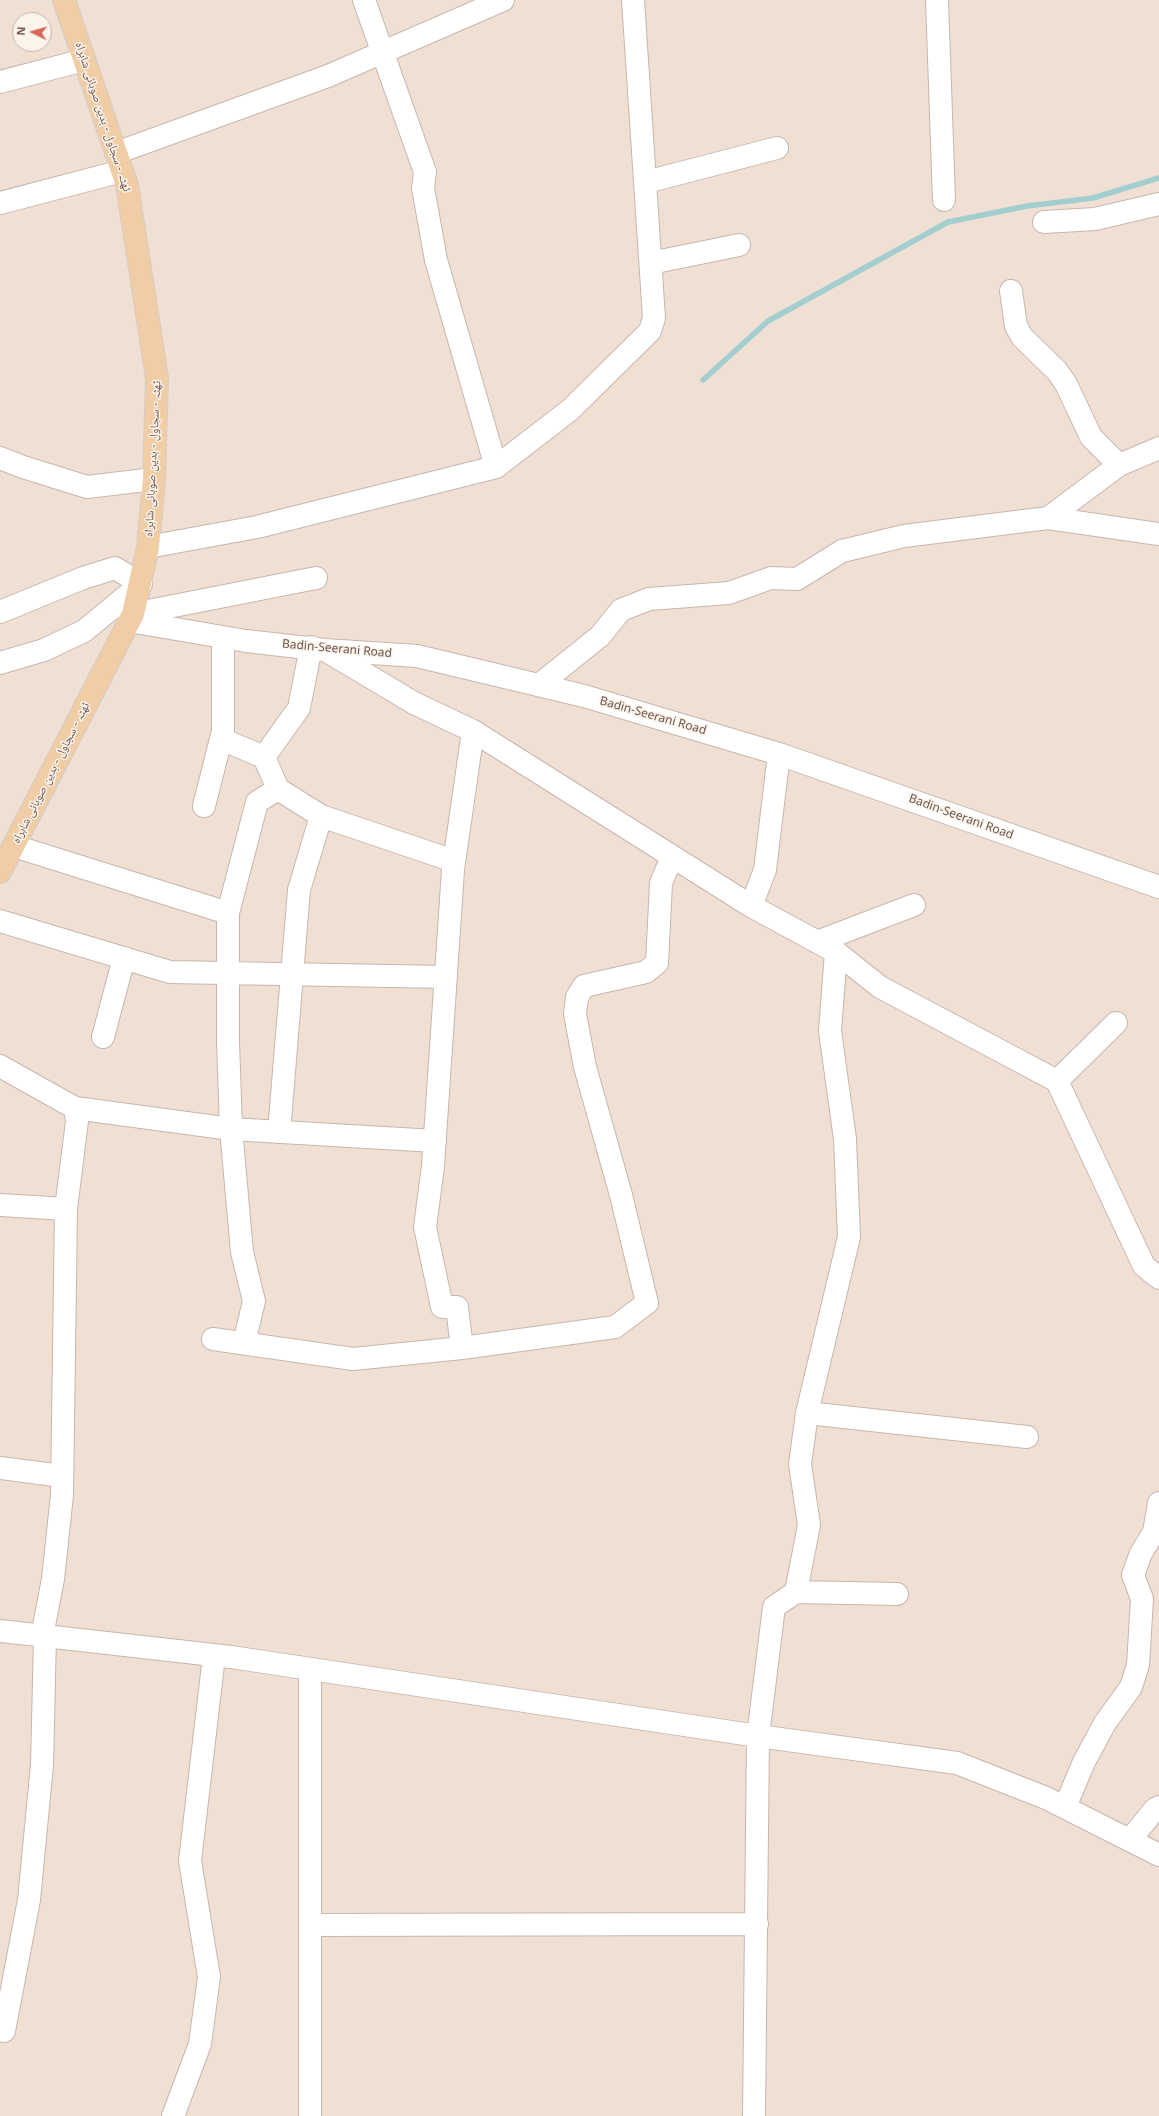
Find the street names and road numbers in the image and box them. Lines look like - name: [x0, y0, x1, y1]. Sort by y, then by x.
- street label: ٹھٹہ - سجاول - بدین صوبائی شاہراہ: [72, 40, 134, 194]
- street label: ٹھٹہ - سجاول - بدین صوبائی شاہراہ: [142, 380, 164, 538]
- street label: Badin-Seerani Road: [281, 637, 393, 661]
- street label: Badin-Seerani Road: [598, 694, 708, 738]
- street label: ٹھٹہ - سجاول - بدین صوبائی شاہراہ: [9, 700, 93, 846]
- street label: Badin-Seerani Road: [907, 791, 1015, 843]

